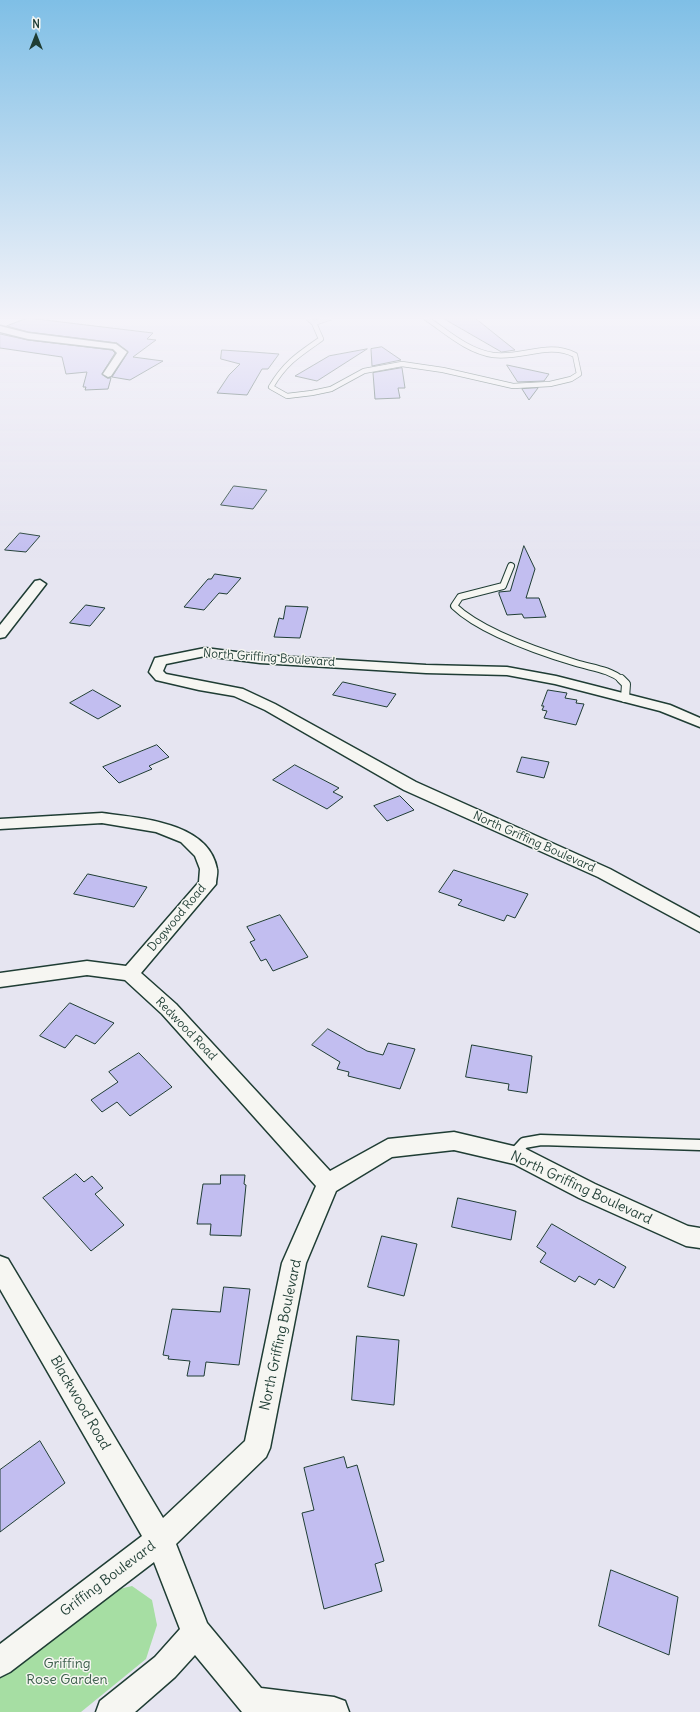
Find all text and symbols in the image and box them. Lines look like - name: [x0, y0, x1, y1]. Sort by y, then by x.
- north arrow: [16, 16, 56, 56]
- text: N: [32, 17, 40, 31]
- street label: North Griffing Boulevard: [203, 646, 335, 670]
- street label: North Griffing Boulevard: [471, 809, 597, 875]
- street label: Dogwood Road: [145, 882, 209, 954]
- street label: Redwood Road: [152, 995, 220, 1063]
- street label: North Griffing Boulevard: [508, 1148, 654, 1228]
- street label: North Griffing Boulevard: [257, 1258, 305, 1412]
- street label: Blackwood Road: [46, 1353, 114, 1453]
- street label: Griffing Boulevard: [57, 1538, 159, 1620]
- park label: Griffing Rose Garden: [26, 1656, 108, 1688]

